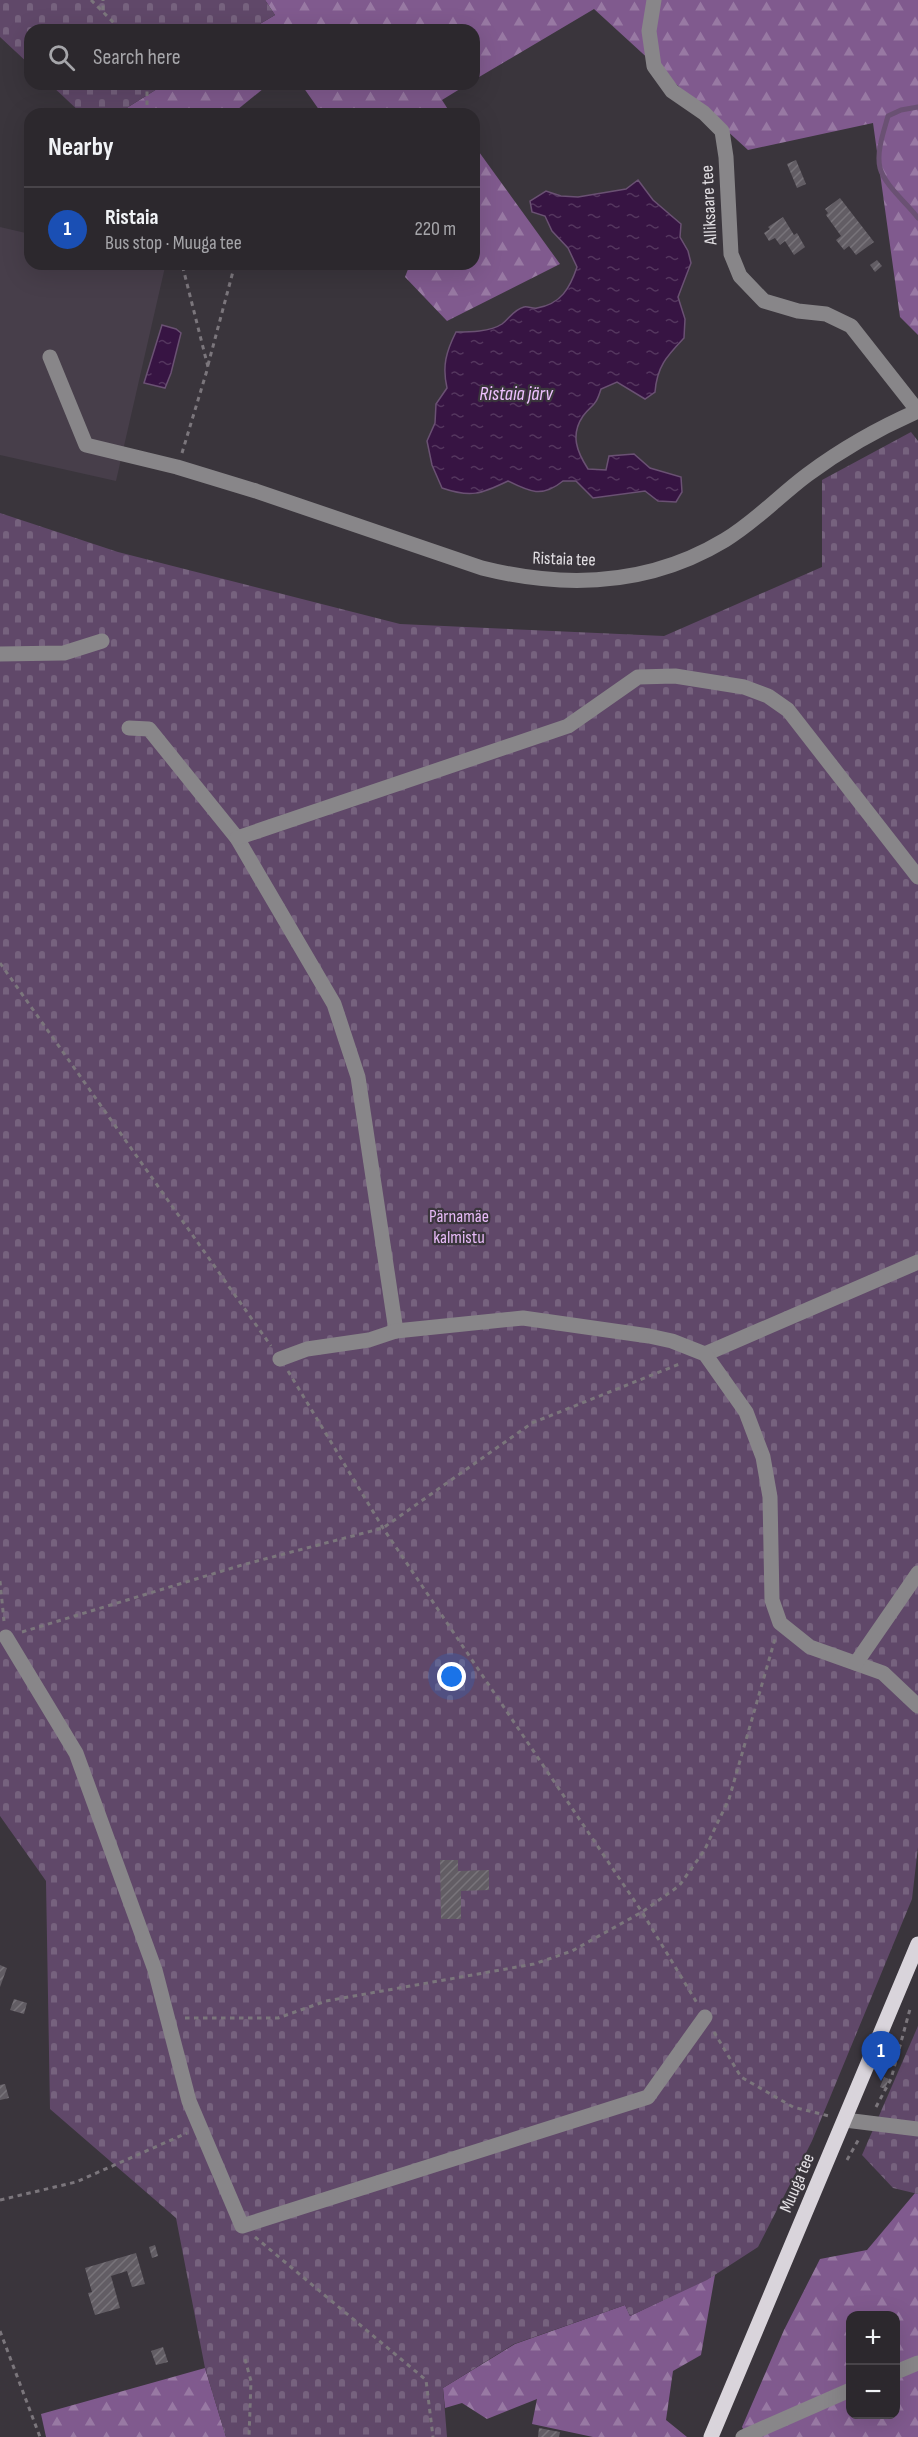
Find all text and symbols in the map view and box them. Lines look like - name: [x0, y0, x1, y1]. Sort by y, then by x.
- search box: [24, 24, 480, 90]
- icon: search: [45, 41, 78, 74]
- text: Search here: [93, 44, 180, 71]
- text: Nearby: [48, 132, 114, 163]
- street label: Alliksaare tee: [696, 165, 722, 246]
- text: Ristaia: [105, 204, 158, 231]
- text: 1: [64, 217, 71, 241]
- text: 220 m: [415, 217, 456, 241]
- text: Bus stop · Muuga tee: [105, 231, 242, 255]
- water label: Ristaia järv: [479, 382, 554, 406]
- street label: Ristaia tee: [532, 547, 596, 571]
- park label: Pärnamäe kalmistu: [429, 1206, 489, 1248]
- your location: [437, 1662, 466, 1691]
- pin: 1: [862, 2032, 900, 2081]
- street label: Muuga tee: [775, 2150, 819, 2216]
- map controls: [846, 2311, 900, 2419]
- button: +: [846, 2311, 900, 2365]
- button: −: [846, 2365, 900, 2419]

